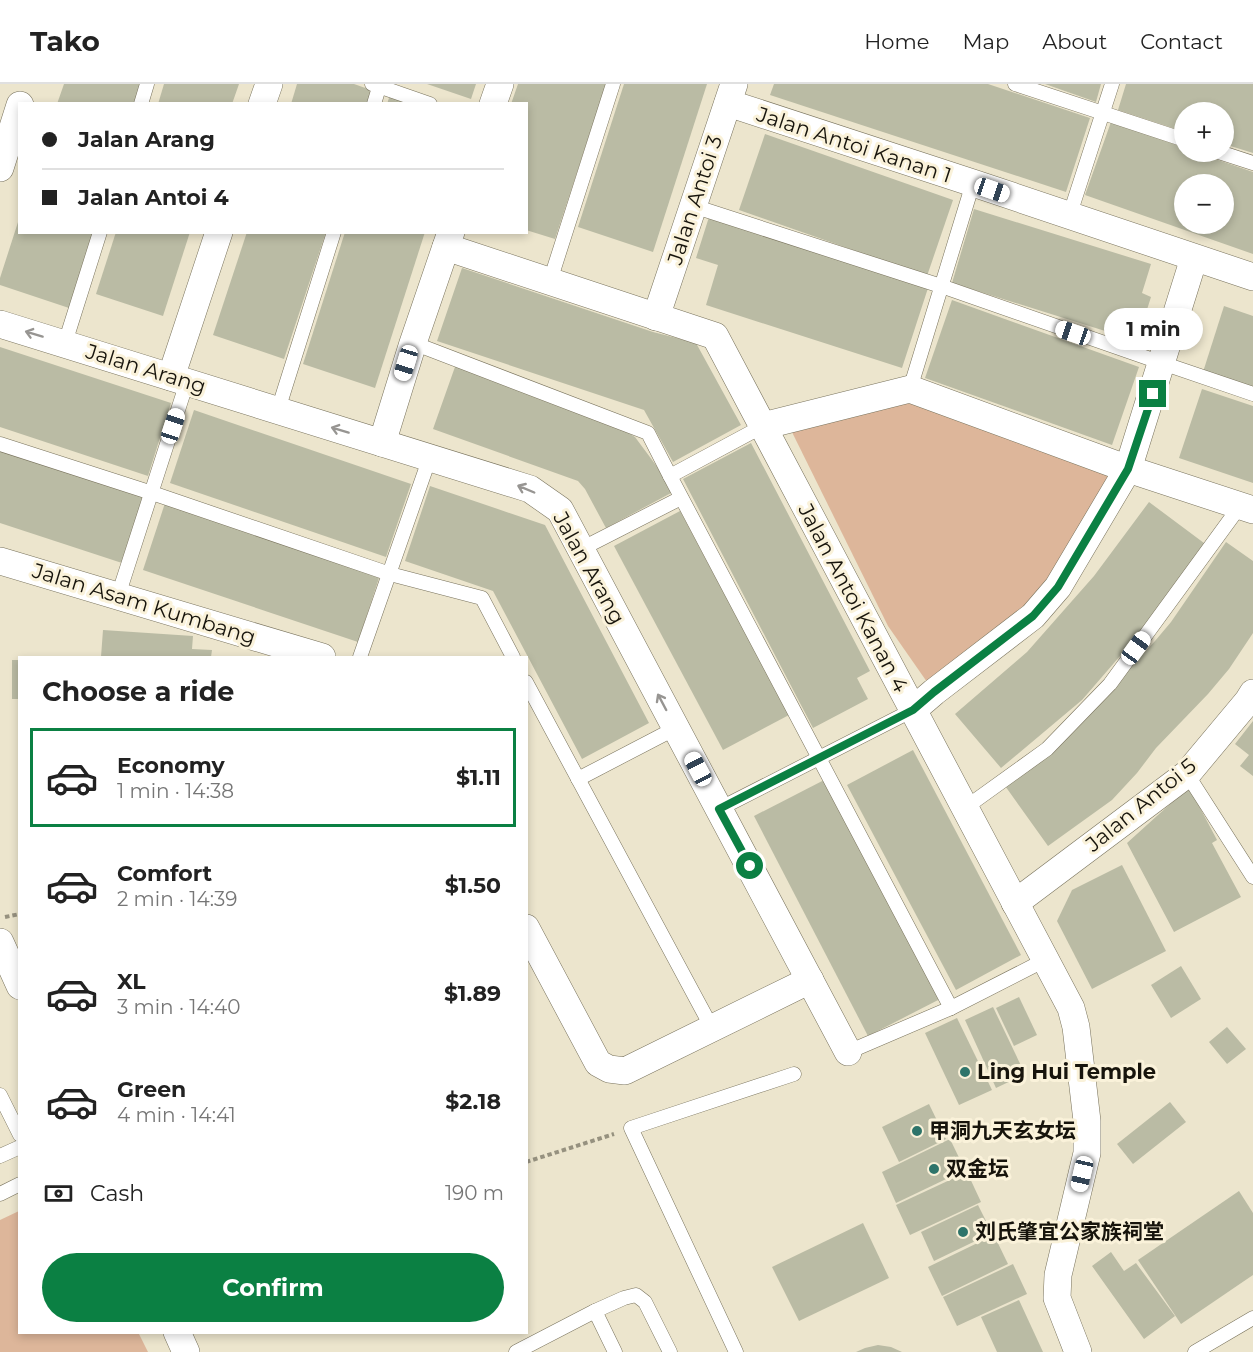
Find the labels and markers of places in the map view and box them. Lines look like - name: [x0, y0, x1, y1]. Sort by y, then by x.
- place label: Ling Hui Temple: [977, 1059, 1156, 1084]
- marker: Ling Hui Temple: [958, 1065, 972, 1079]
- place label: 甲洞九天玄女坛: [929, 1118, 1076, 1143]
- marker: 甲洞九天玄女坛: [910, 1124, 924, 1138]
- place label: 双金坛: [946, 1156, 1009, 1181]
- marker: 双金坛: [927, 1162, 941, 1176]
- place label: 刘氏肇宜公家族祠堂: [975, 1219, 1164, 1244]
- marker: 刘氏肇宜公家族祠堂: [956, 1225, 970, 1239]

